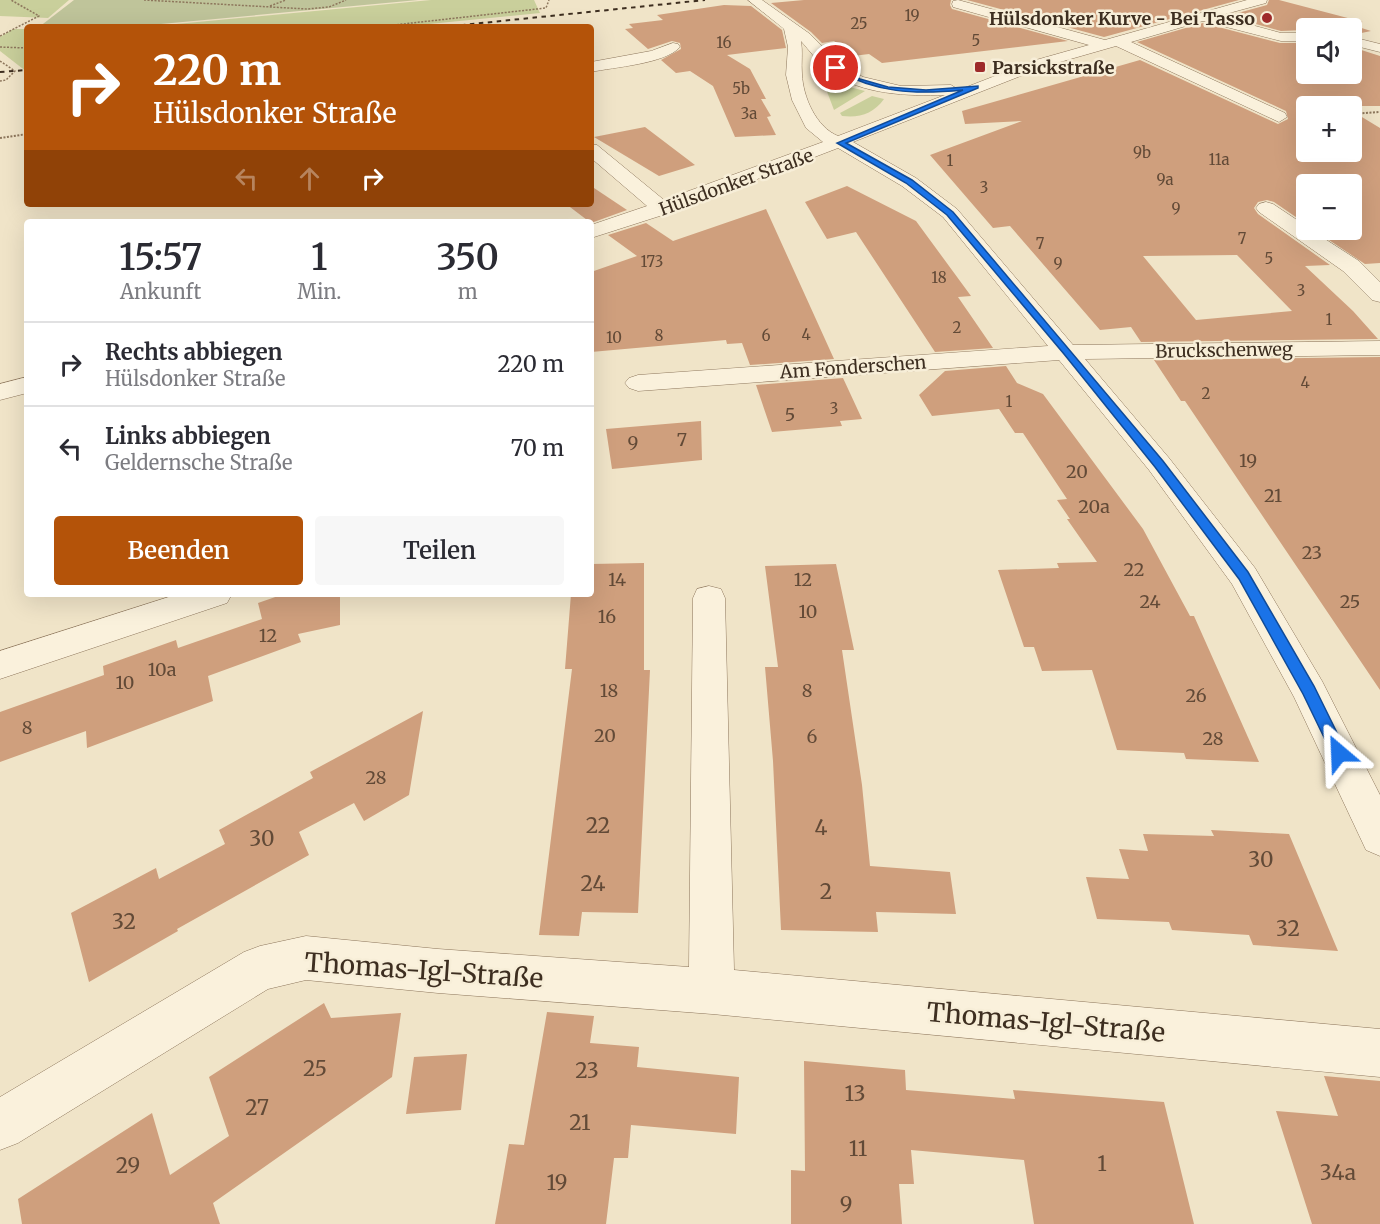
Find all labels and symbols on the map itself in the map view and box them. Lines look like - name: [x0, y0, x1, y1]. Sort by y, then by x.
- house number: 19: [904, 6, 920, 25]
- place label: Hülsdonker Kurve - Bei Tasso: [989, 7, 1255, 30]
- marker: Hülsdonker Kurve - Bei Tasso: [1260, 11, 1274, 25]
- house number: 25: [850, 14, 868, 33]
- house number: 5: [972, 31, 980, 50]
- house number: 16: [716, 33, 732, 52]
- pin: [810, 42, 861, 93]
- place label: Parsickstraße: [992, 56, 1115, 79]
- marker: Parsickstraße: [973, 60, 987, 74]
- house number: 5b: [732, 79, 750, 98]
- house number: 3a: [741, 104, 757, 123]
- street label: Hülsdonker Straße: [656, 143, 816, 221]
- house number: 9b: [1133, 143, 1151, 162]
- house number: 11a: [1208, 150, 1230, 169]
- house number: 1: [947, 151, 954, 170]
- house number: 9a: [1156, 170, 1174, 189]
- house number: 3: [980, 178, 988, 197]
- house number: 9: [1171, 199, 1181, 218]
- house number: 7: [1238, 229, 1247, 248]
- house number: 7: [1036, 234, 1045, 253]
- house number: 5: [1265, 249, 1273, 268]
- house number: 173: [641, 252, 663, 271]
- house number: 9: [1053, 254, 1063, 273]
- house number: 18: [931, 268, 947, 287]
- house number: 3: [1297, 281, 1305, 300]
- house number: 1: [1326, 310, 1333, 329]
- house number: 2: [953, 318, 962, 337]
- house number: 4: [801, 325, 811, 344]
- house number: 8: [655, 326, 664, 345]
- house number: 6: [761, 326, 771, 345]
- house number: 10: [606, 328, 622, 347]
- street label: Bruckschenweg: [1155, 337, 1293, 363]
- street label: Am Fonderschen: [778, 350, 927, 384]
- house number: 4: [1300, 373, 1310, 392]
- house number: 2: [1202, 384, 1211, 403]
- house number: 1: [1006, 392, 1013, 411]
- house number: 3: [830, 399, 838, 418]
- house number: 5: [785, 403, 795, 426]
- house number: 7: [677, 428, 687, 451]
- house number: 9: [628, 431, 638, 454]
- house number: 19: [1239, 449, 1257, 472]
- house number: 20: [1066, 460, 1088, 483]
- house number: 21: [1264, 484, 1282, 507]
- house number: 20a: [1078, 495, 1110, 518]
- house number: 23: [1302, 541, 1322, 564]
- house number: 22: [1123, 558, 1145, 581]
- house number: 14: [608, 568, 626, 591]
- house number: 12: [794, 568, 812, 591]
- house number: 24: [1139, 590, 1161, 613]
- house number: 25: [1340, 590, 1360, 613]
- house number: 10: [799, 600, 817, 623]
- house number: 16: [598, 605, 616, 628]
- house number: 12: [259, 624, 277, 647]
- house number: 10a: [148, 658, 177, 681]
- house number: 10: [116, 671, 134, 694]
- house number: 18: [600, 679, 618, 702]
- house number: 8: [802, 679, 812, 702]
- house number: 26: [1185, 684, 1207, 707]
- house number: 8: [22, 716, 32, 739]
- position arrow: [1307, 721, 1371, 785]
- house number: 20: [594, 724, 616, 747]
- house number: 6: [807, 725, 818, 748]
- house number: 28: [1202, 727, 1224, 750]
- house number: 28: [365, 766, 387, 789]
- house number: 22: [586, 812, 610, 839]
- house number: 4: [815, 814, 828, 841]
- house number: 30: [249, 825, 275, 852]
- house number: 30: [1248, 846, 1274, 873]
- house number: 24: [581, 870, 605, 897]
- house number: 2: [820, 878, 832, 905]
- house number: 32: [112, 908, 136, 935]
- house number: 32: [1276, 915, 1300, 942]
- street label: Thomas-Igl-Straße: [304, 945, 544, 995]
- street label: Thomas-Igl-Straße: [926, 995, 1166, 1049]
- house number: 25: [303, 1055, 327, 1082]
- house number: 23: [575, 1057, 599, 1084]
- house number: 13: [845, 1080, 865, 1107]
- house number: 27: [245, 1094, 269, 1121]
- house number: 21: [569, 1109, 591, 1136]
- house number: 11: [849, 1135, 867, 1162]
- house number: 1: [1097, 1150, 1107, 1177]
- house number: 29: [116, 1152, 140, 1179]
- house number: 34a: [1320, 1159, 1356, 1186]
- house number: 19: [546, 1169, 568, 1196]
- house number: 9: [840, 1191, 852, 1218]

